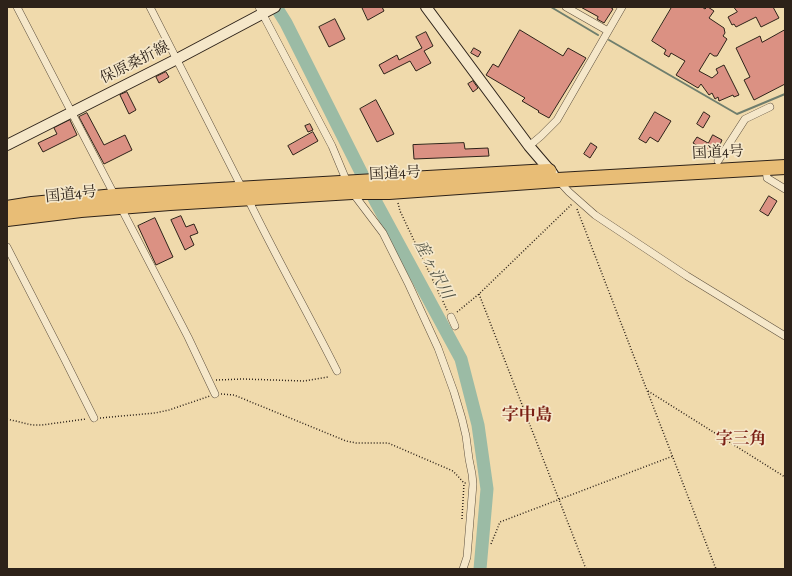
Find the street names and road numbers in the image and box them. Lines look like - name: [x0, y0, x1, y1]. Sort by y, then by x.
- street label: 保原桑折線: [98, 38, 172, 88]
- street label: 国道4号: [692, 143, 744, 163]
- street label: 国道4号: [369, 164, 421, 184]
- street label: 国道4号: [44, 183, 98, 207]

